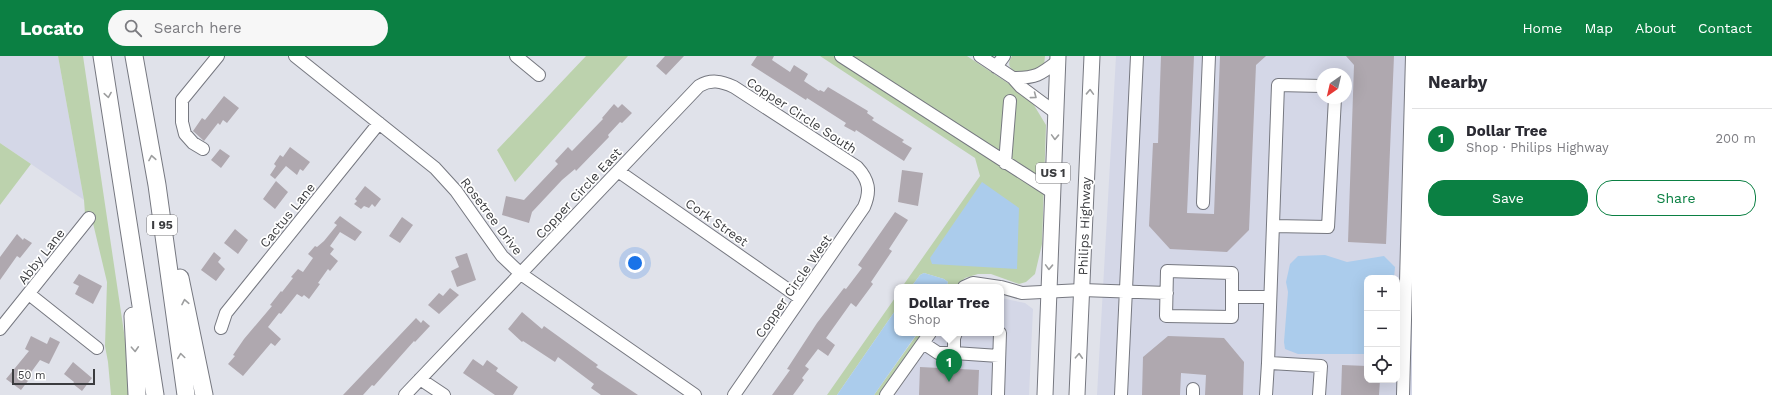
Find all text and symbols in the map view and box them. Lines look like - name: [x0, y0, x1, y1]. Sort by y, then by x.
- search box: [108, 10, 388, 46]
- text: Locato: [20, 17, 84, 40]
- icon: search: [122, 17, 144, 39]
- text: Search here: [154, 19, 242, 37]
- text: Home: [1522, 20, 1562, 36]
- text: Map: [1584, 20, 1613, 36]
- text: About: [1635, 20, 1676, 36]
- text: Contact: [1698, 20, 1752, 36]
- north arrow: [1316, 68, 1352, 104]
- text: Nearby: [1428, 72, 1487, 92]
- street label: Copper Circle South: [744, 74, 860, 157]
- one-way arrow: [1086, 89, 1094, 95]
- one-way arrow: [103, 91, 112, 98]
- one-way arrow: [1029, 92, 1036, 99]
- text: Dollar Tree: [1466, 122, 1547, 140]
- text: 1: [1438, 131, 1444, 146]
- text: 200 m: [1715, 131, 1756, 146]
- one-way arrow: [1051, 134, 1059, 140]
- text: Shop · Philips Highway: [1466, 140, 1609, 155]
- street label: Copper Circle East: [532, 144, 625, 242]
- one-way arrow: [148, 155, 157, 162]
- road number: US 1: [1036, 163, 1070, 183]
- street label: Rosetree Drive: [458, 175, 525, 258]
- street label: Philips Highway: [1075, 176, 1094, 276]
- street label: Cactus Lane: [257, 180, 318, 251]
- button: Save: [1428, 180, 1588, 216]
- button: Share: [1596, 180, 1756, 216]
- street label: Cork Street: [683, 195, 751, 250]
- road number: I 95: [147, 215, 177, 235]
- street label: Abby Lane: [15, 226, 68, 287]
- street label: Copper Circle West: [752, 232, 835, 341]
- your location: [625, 253, 645, 273]
- one-way arrow: [1045, 264, 1054, 270]
- map controls: [1364, 275, 1400, 383]
- button: +: [1364, 275, 1400, 311]
- popup: [894, 284, 1004, 336]
- text: Dollar Tree: [908, 294, 990, 312]
- one-way arrow: [181, 299, 190, 305]
- button: −: [1364, 311, 1400, 347]
- text: Shop: [908, 312, 941, 327]
- one-way arrow: [130, 346, 139, 352]
- button: locate: [1364, 347, 1400, 383]
- pin: 1: [936, 349, 962, 382]
- one-way arrow: [177, 353, 186, 359]
- one-way arrow: [1074, 353, 1083, 359]
- scale bar: [12, 367, 95, 386]
- text: 50 m: [18, 369, 45, 382]

